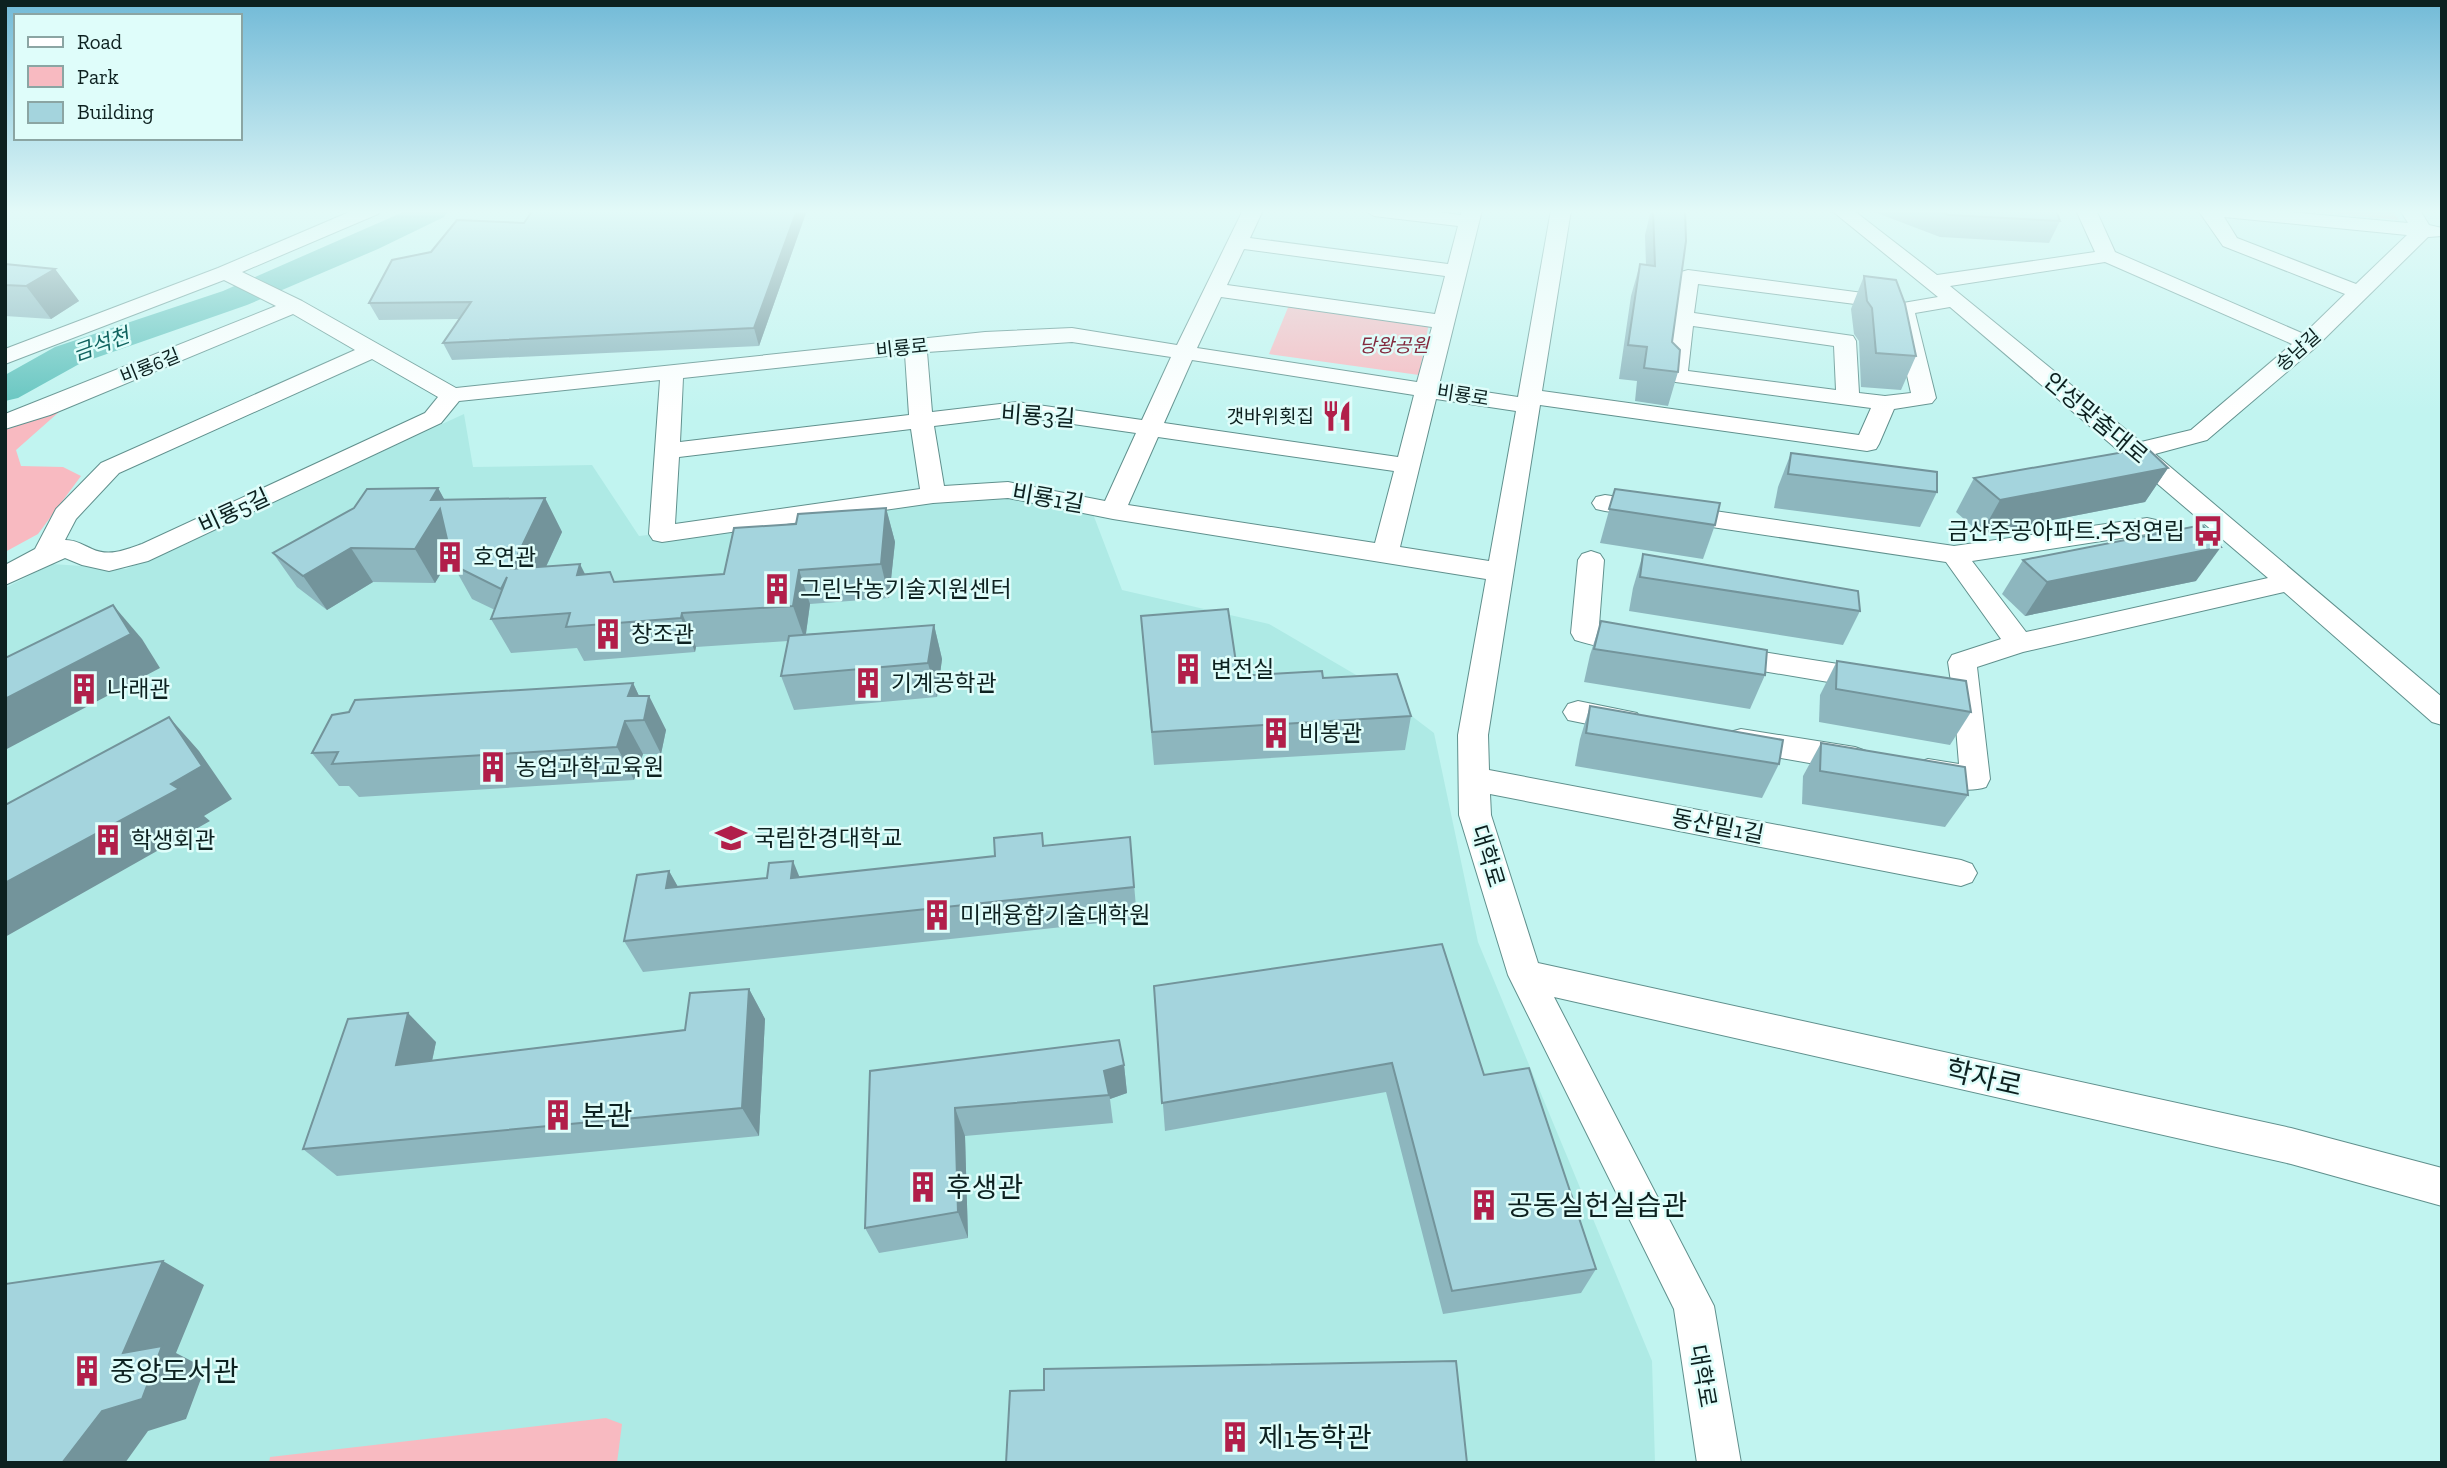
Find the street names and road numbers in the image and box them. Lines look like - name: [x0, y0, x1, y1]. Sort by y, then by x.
- street label: 송남길: [2271, 324, 2325, 376]
- street label: 비룡로: [875, 334, 929, 362]
- street label: 비룡6길: [117, 344, 183, 388]
- street label: 안성맞춤대로: [2038, 366, 2154, 470]
- street label: 비룡로: [1435, 380, 1491, 410]
- street label: 비룡3길: [1000, 399, 1076, 433]
- street label: 비룡1길: [1010, 478, 1086, 518]
- street label: 비룡5길: [194, 482, 274, 540]
- street label: 동산밑1길: [1669, 803, 1767, 849]
- street label: 대학로: [1465, 822, 1511, 890]
- street label: 학자로: [1943, 1053, 2025, 1103]
- street label: 대학로: [1684, 1342, 1722, 1410]

